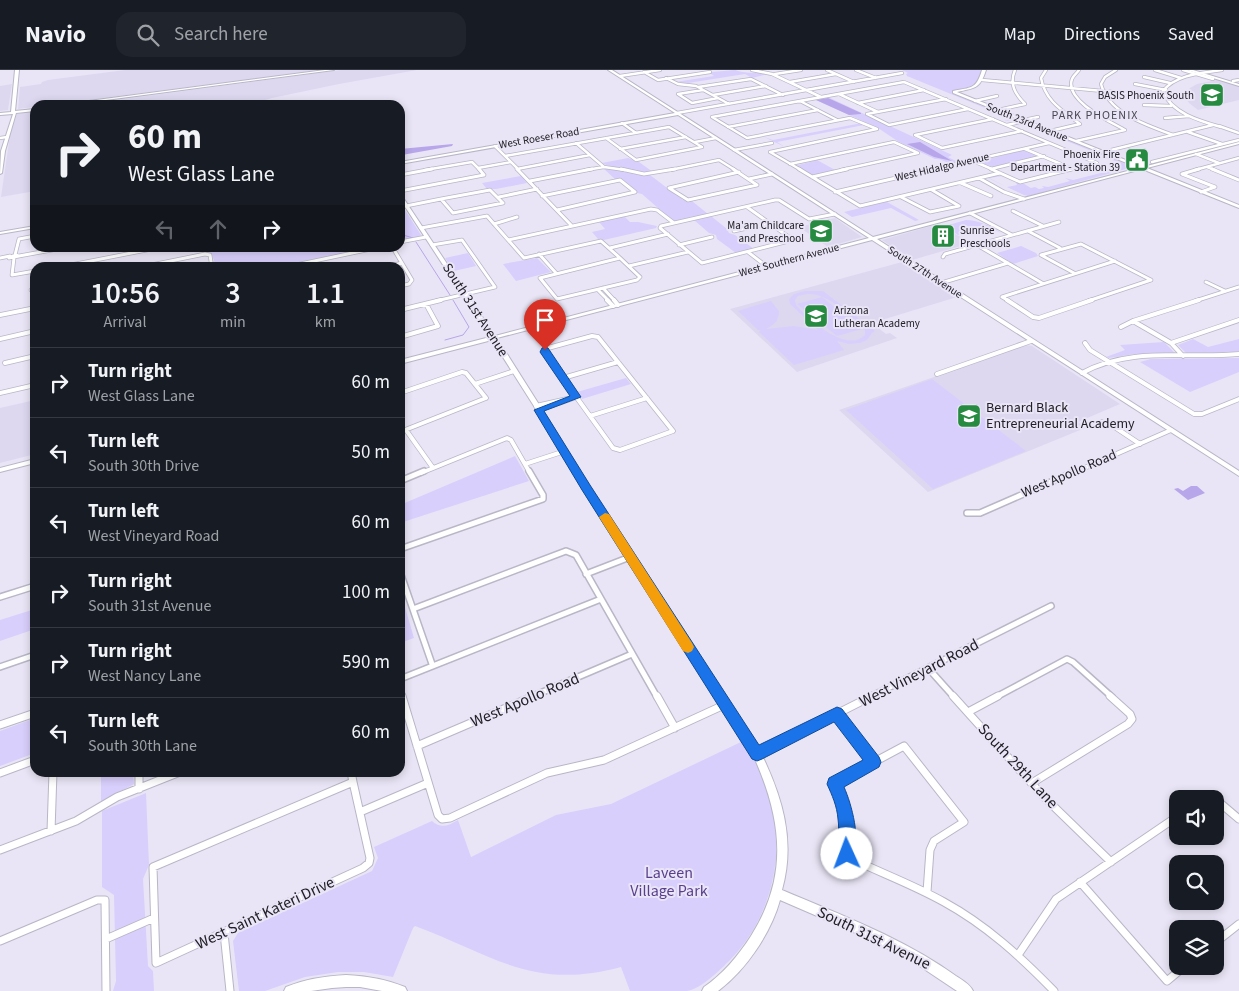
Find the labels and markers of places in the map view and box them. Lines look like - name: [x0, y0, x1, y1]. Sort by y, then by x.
- school or university icon: BASIS Phoenix South: [1199, 82, 1225, 108]
- place label: BASIS Phoenix South: [1098, 88, 1194, 103]
- place label: Phoenix Fire Department - Station 39: [1011, 147, 1121, 175]
- public building icon: Phoenix Fire Department - Station 39: [1124, 147, 1150, 173]
- place label: Ma'am Childcare and Preschool: [727, 218, 805, 246]
- school or university icon: Ma'am Childcare and Preschool: [808, 218, 834, 244]
- building icon: Sunrise Preschools: [930, 223, 956, 249]
- place label: Sunrise Preschools: [960, 223, 1011, 251]
- pin: [524, 299, 566, 350]
- school or university icon: Arizona Lutheran Academy: [803, 303, 829, 329]
- place label: Arizona Lutheran Academy: [834, 303, 920, 331]
- place label: Bernard Black Entrepreneurial Academy: [986, 398, 1135, 434]
- school or university icon: Bernard Black Entrepreneurial Academy: [956, 403, 982, 429]

